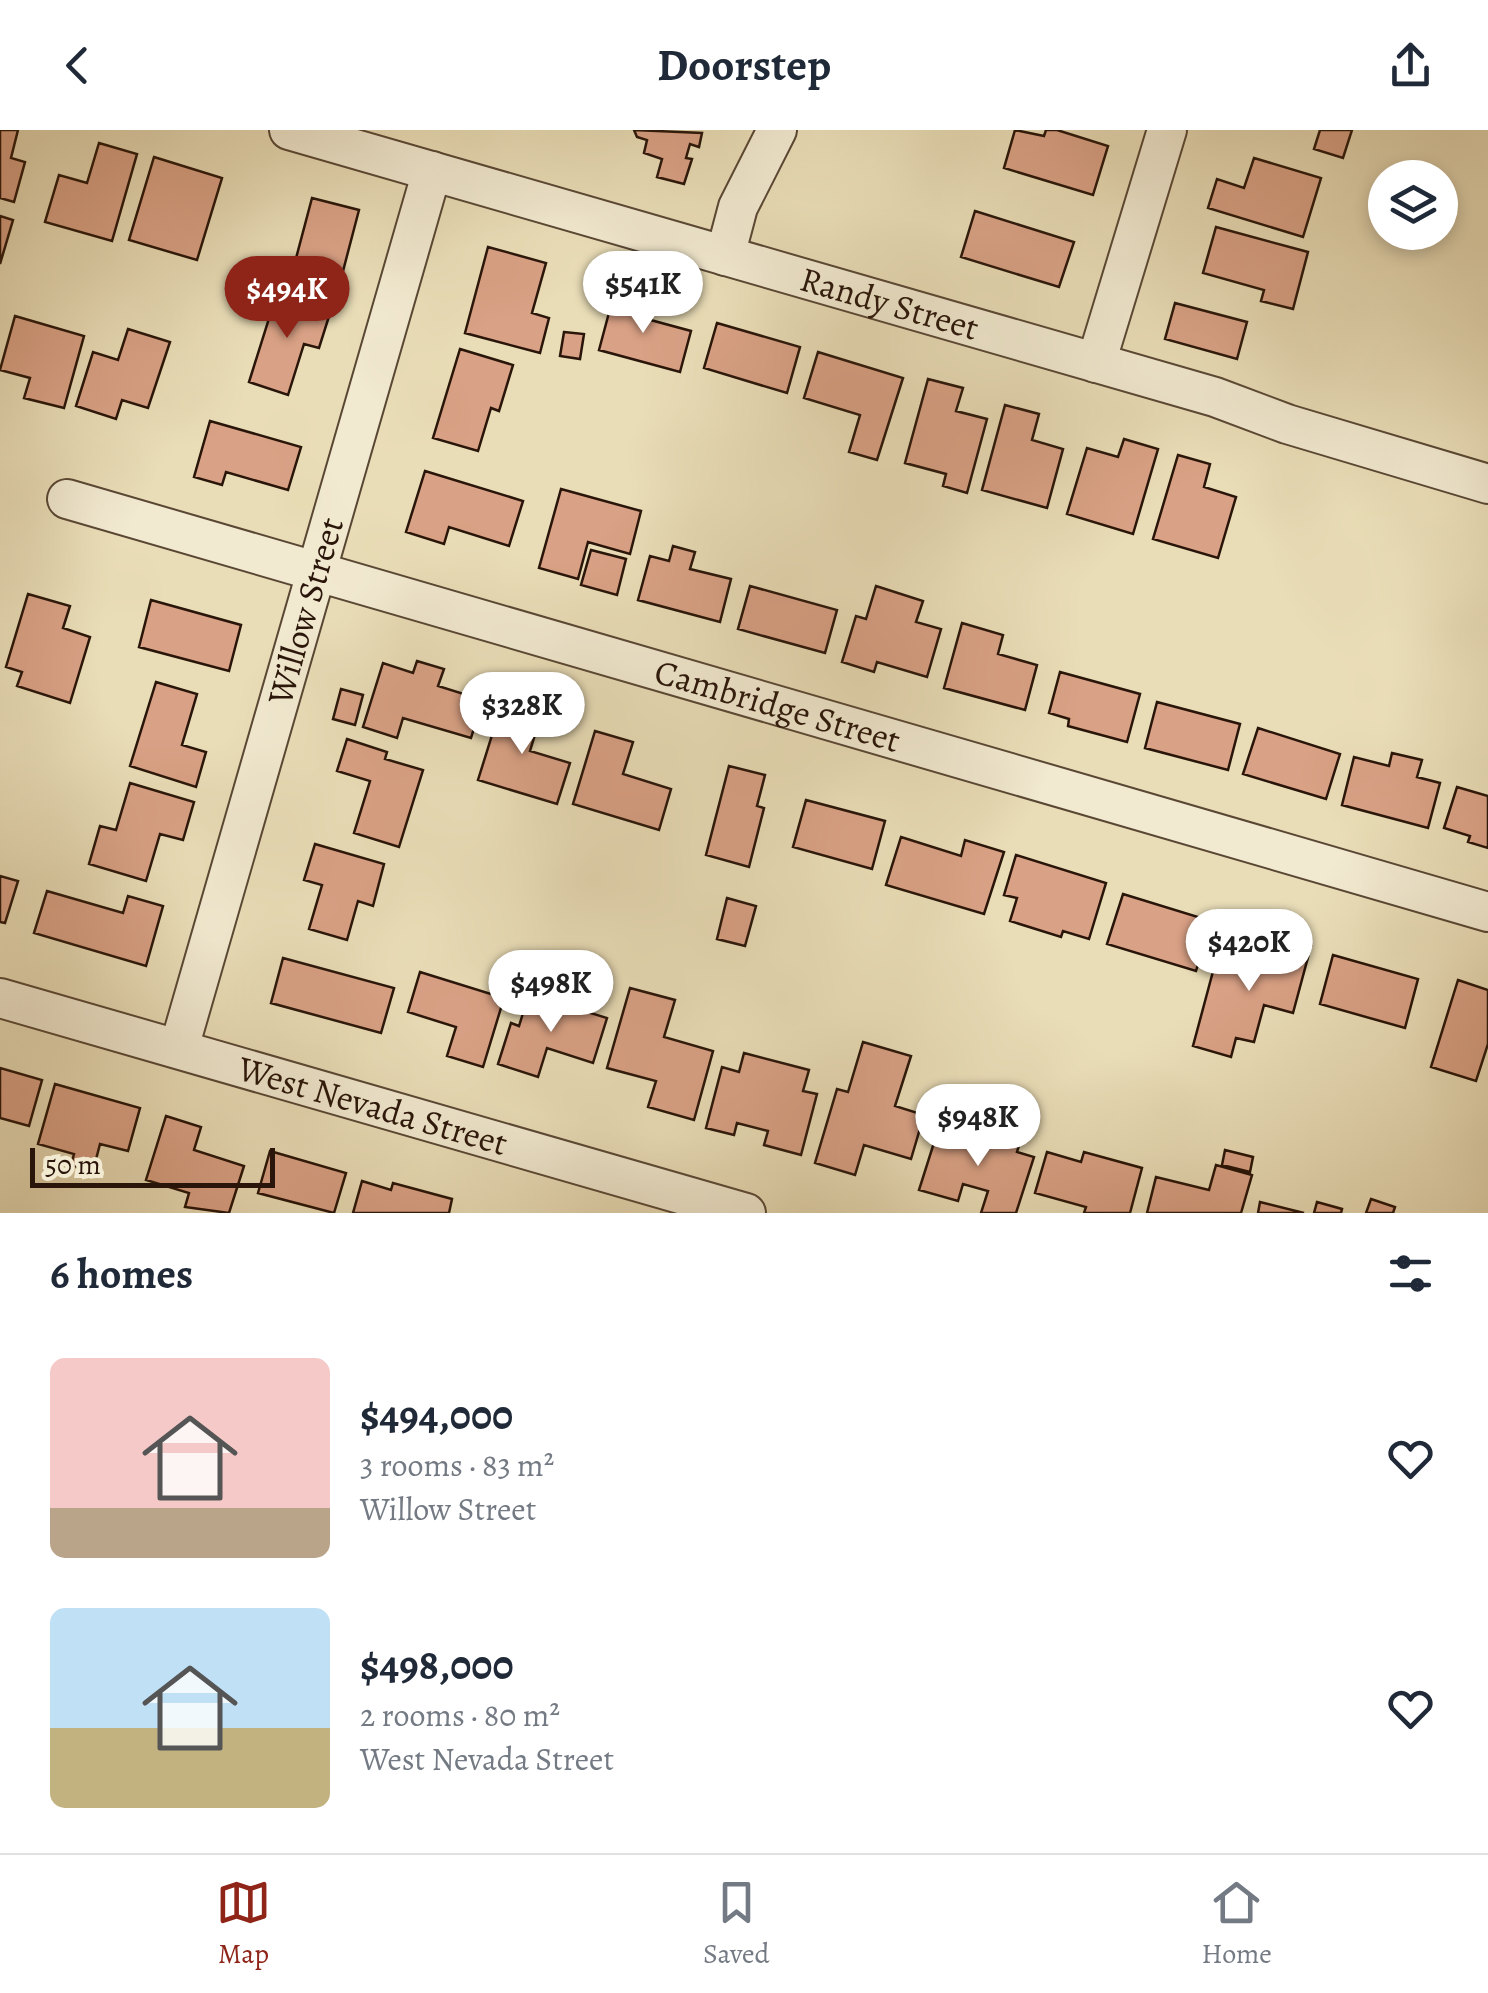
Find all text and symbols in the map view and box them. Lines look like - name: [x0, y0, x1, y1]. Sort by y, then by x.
- text: Doorstep: [657, 34, 831, 96]
- icon: back: [50, 38, 105, 93]
- icon: share: [1383, 38, 1438, 93]
- map controls: [1368, 160, 1458, 250]
- button: layers: [1368, 160, 1458, 250]
- pin: $541K: [573, 251, 713, 336]
- street label: Randy Street: [795, 255, 984, 352]
- pin: $494K: [217, 256, 357, 341]
- text: $541K: [605, 261, 681, 305]
- text: $494K: [247, 266, 327, 310]
- street label: Willow Street: [255, 512, 355, 711]
- street label: Cambridge Street: [649, 647, 906, 764]
- pin: $328K: [452, 672, 592, 757]
- text: $328K: [482, 682, 562, 726]
- pin: $420K: [1179, 909, 1319, 994]
- text: $420K: [1208, 919, 1290, 963]
- pin: $498K: [481, 950, 621, 1035]
- text: $498K: [510, 960, 592, 1004]
- street label: West Nevada Street: [232, 1044, 513, 1167]
- pin: $948K: [908, 1084, 1048, 1169]
- text: $948K: [937, 1094, 1019, 1138]
- scale bar: [30, 1143, 275, 1188]
- text: 50 m: [45, 1146, 101, 1184]
- text: 6 homes: [50, 1245, 193, 1302]
- icon: filters: [1383, 1246, 1438, 1301]
- text: $494,000: [360, 1386, 513, 1443]
- icon: home: [130, 1398, 250, 1518]
- icon: heart: [1383, 1431, 1438, 1486]
- text: 3 rooms · 83 m²: [360, 1443, 554, 1487]
- text: Willow Street: [360, 1487, 536, 1531]
- text: $498,000: [360, 1636, 514, 1693]
- icon: home: [130, 1648, 250, 1768]
- icon: heart: [1383, 1681, 1438, 1736]
- text: 2 rooms · 80 m²: [360, 1693, 560, 1737]
- text: West Nevada Street: [360, 1737, 614, 1781]
- tab: Map: [216, 1875, 271, 1973]
- tab: Saved: [703, 1875, 770, 1973]
- tab: Home: [1202, 1875, 1272, 1973]

